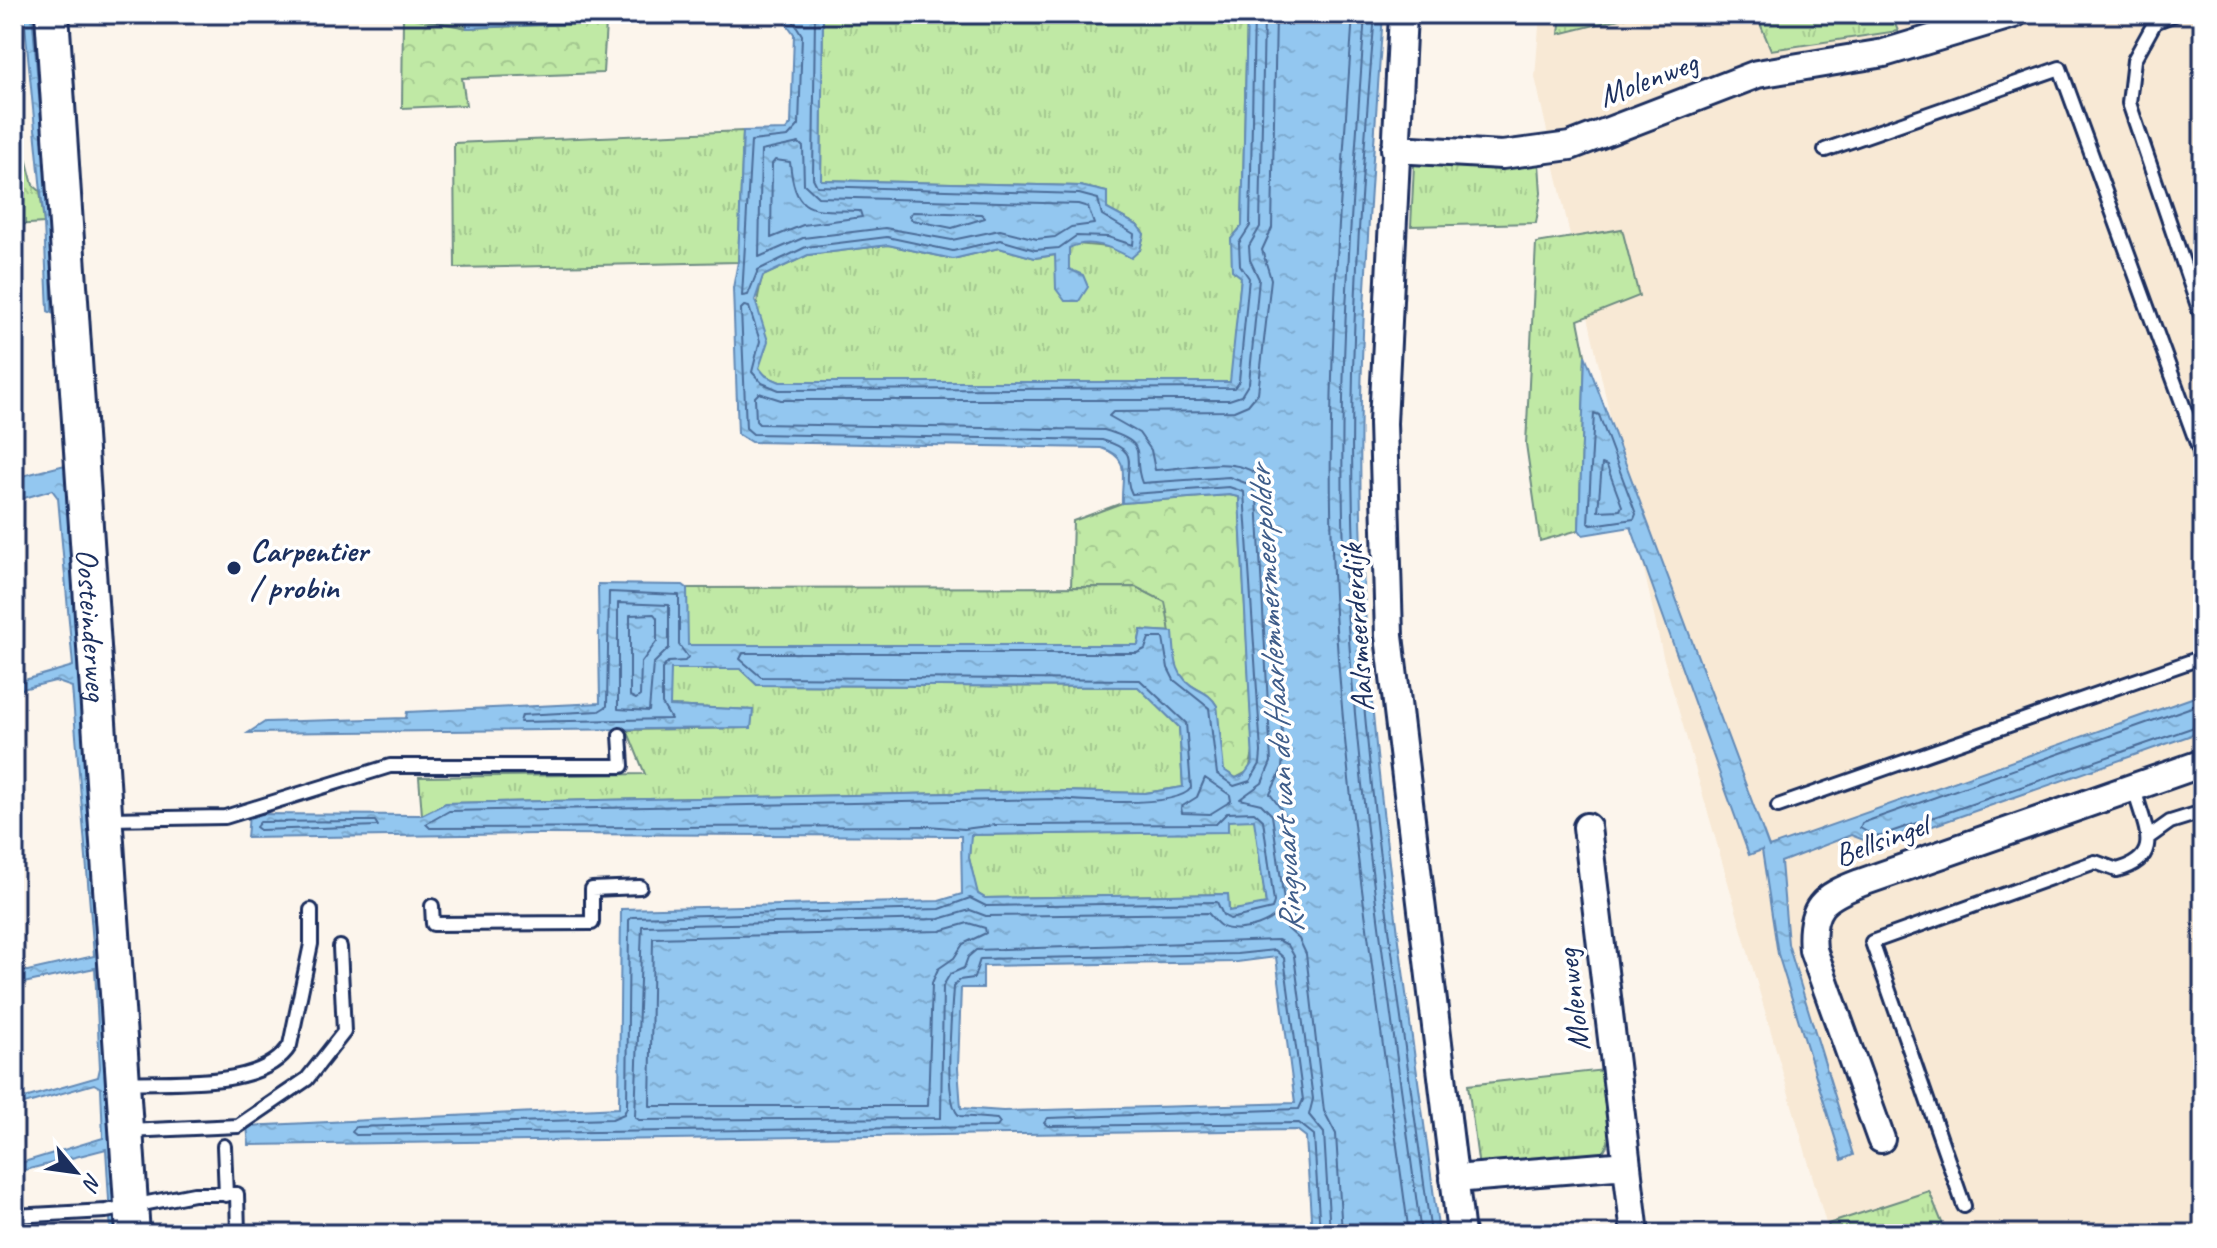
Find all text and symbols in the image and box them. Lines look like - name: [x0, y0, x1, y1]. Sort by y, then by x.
- street label: Molenweg: [1593, 41, 1705, 117]
- water label: Ringvaart van de Haarlemmermeerpolder: [1237, 460, 1313, 935]
- place label: Carpentier / probin: [250, 530, 371, 608]
- street label: Aalsmeerderdijk: [1331, 541, 1383, 713]
- street label: Oosteinderweg: [67, 547, 118, 704]
- marker: Carpentier / probin: [225, 559, 243, 577]
- street label: Bellsingel: [1829, 802, 1939, 876]
- street label: Molenweg: [1546, 945, 1600, 1054]
- north arrow: [36, 1132, 116, 1212]
- text: N: [75, 1168, 108, 1197]

